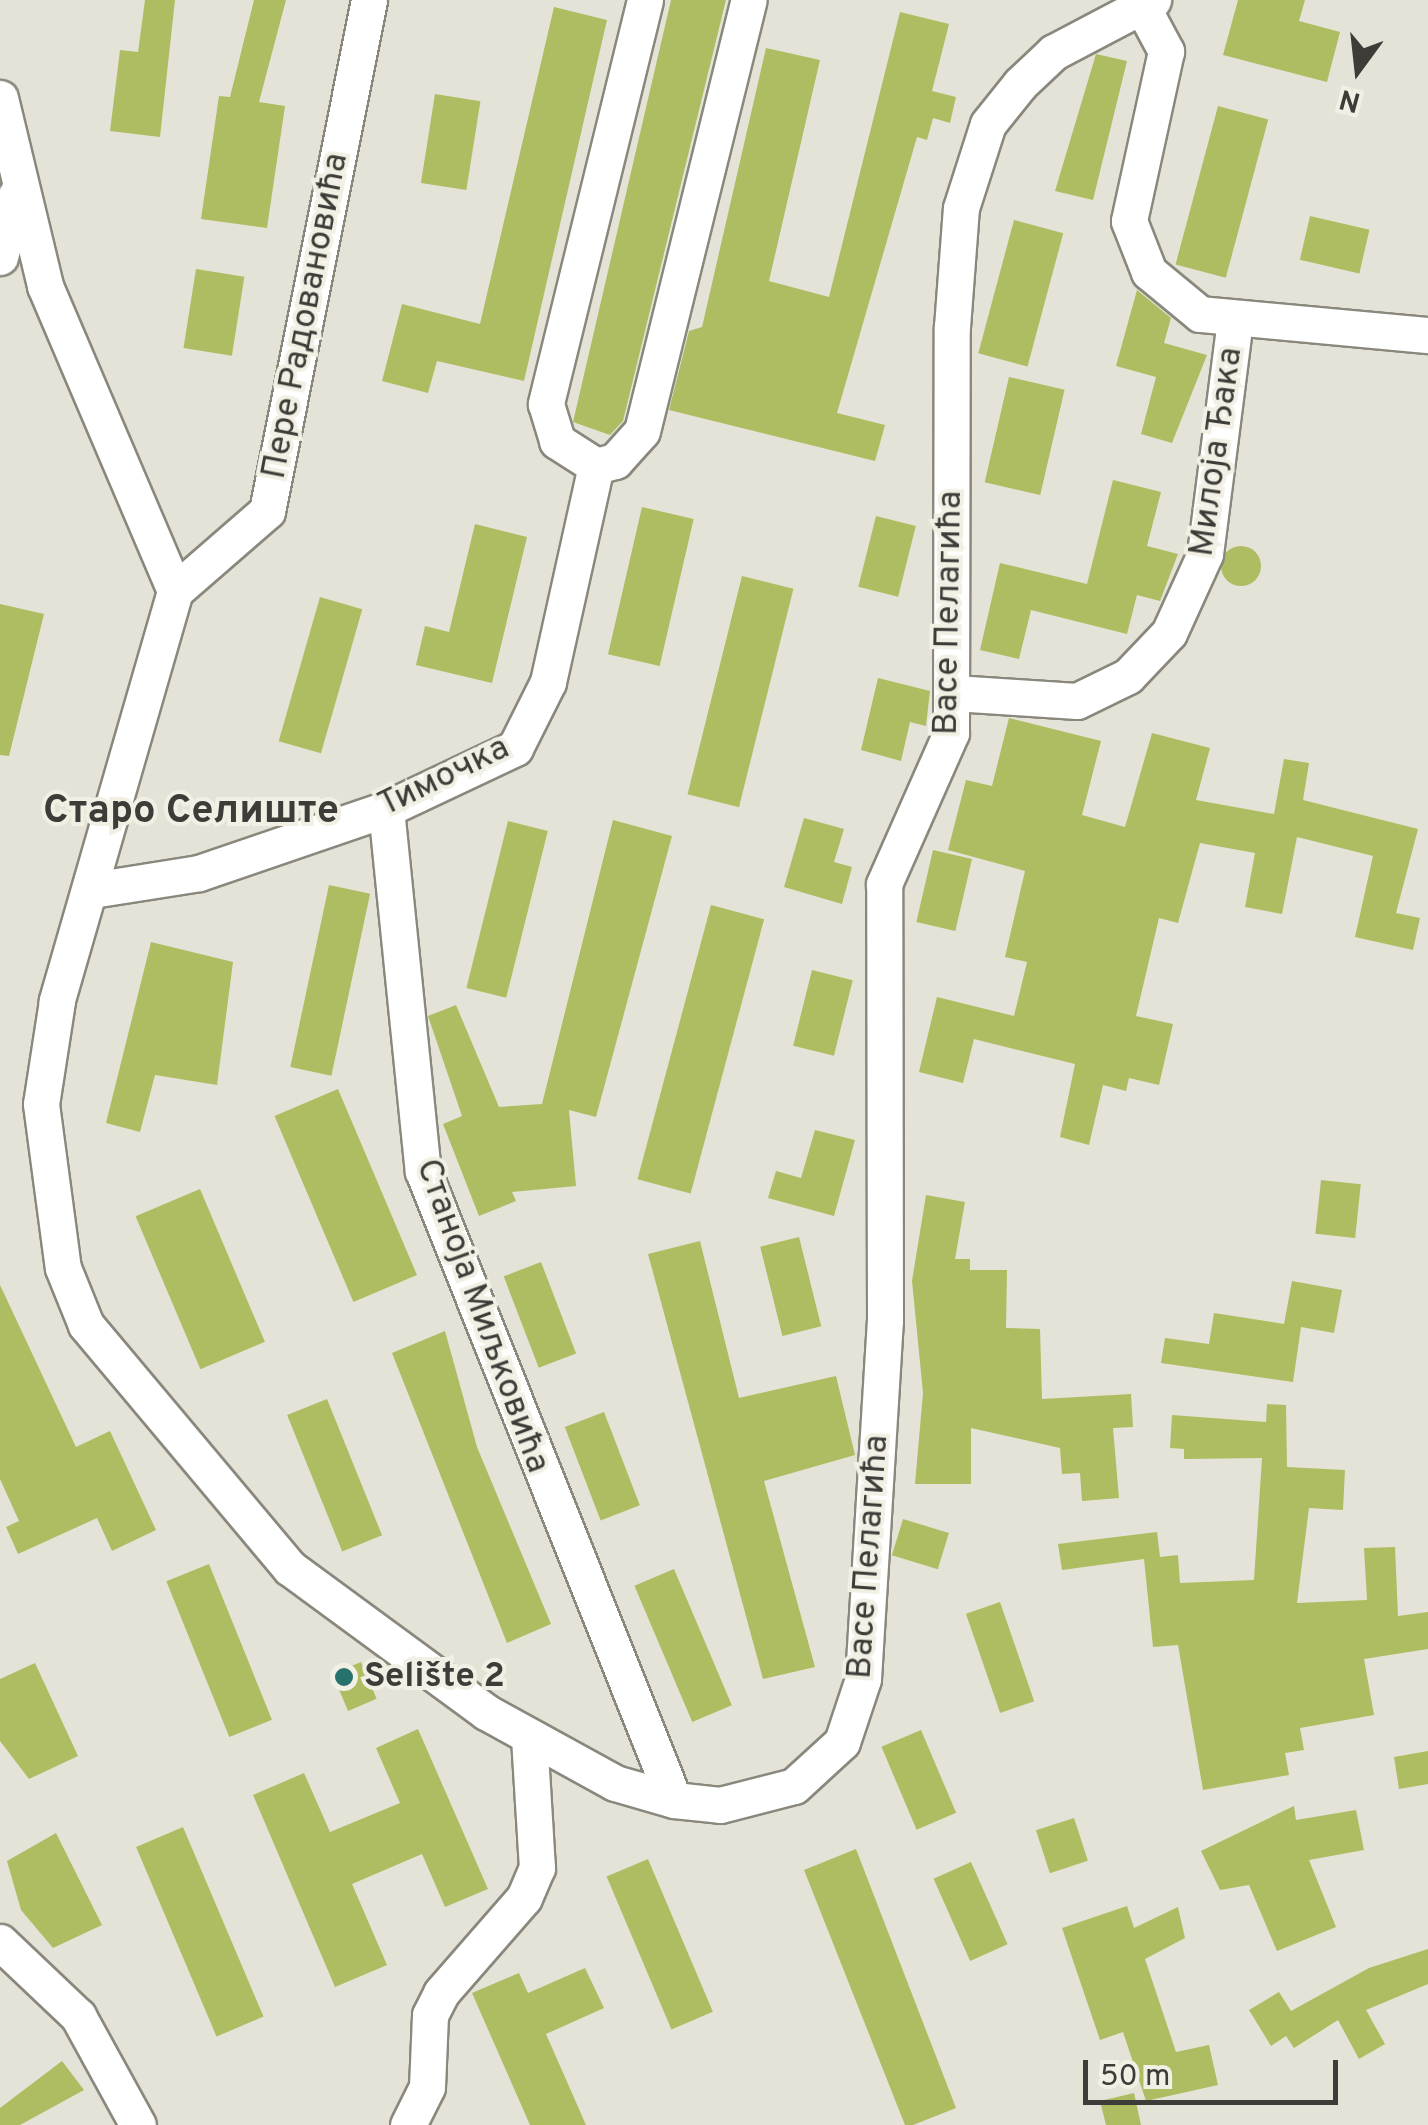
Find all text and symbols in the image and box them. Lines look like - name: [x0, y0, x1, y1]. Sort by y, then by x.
- north arrow: [1308, 20, 1408, 120]
- text: N: [1336, 79, 1365, 119]
- street label: Пере Радовановића: [254, 149, 358, 483]
- street label: Милоја Ђака: [1181, 344, 1253, 560]
- street label: Васе Пелагића: [926, 490, 972, 736]
- street label: Тимочка: [372, 727, 516, 827]
- district label: Старо Селиште: [43, 788, 339, 836]
- street label: Станоја Миљковића: [406, 1153, 558, 1479]
- street label: Васе Пелагића: [840, 1434, 898, 1680]
- place label: Selište 2: [364, 1656, 505, 1698]
- marker: Selište 2: [333, 1666, 355, 1688]
- scale bar: [1088, 2040, 1343, 2102]
- text: 50 m: [1100, 2059, 1170, 2096]

